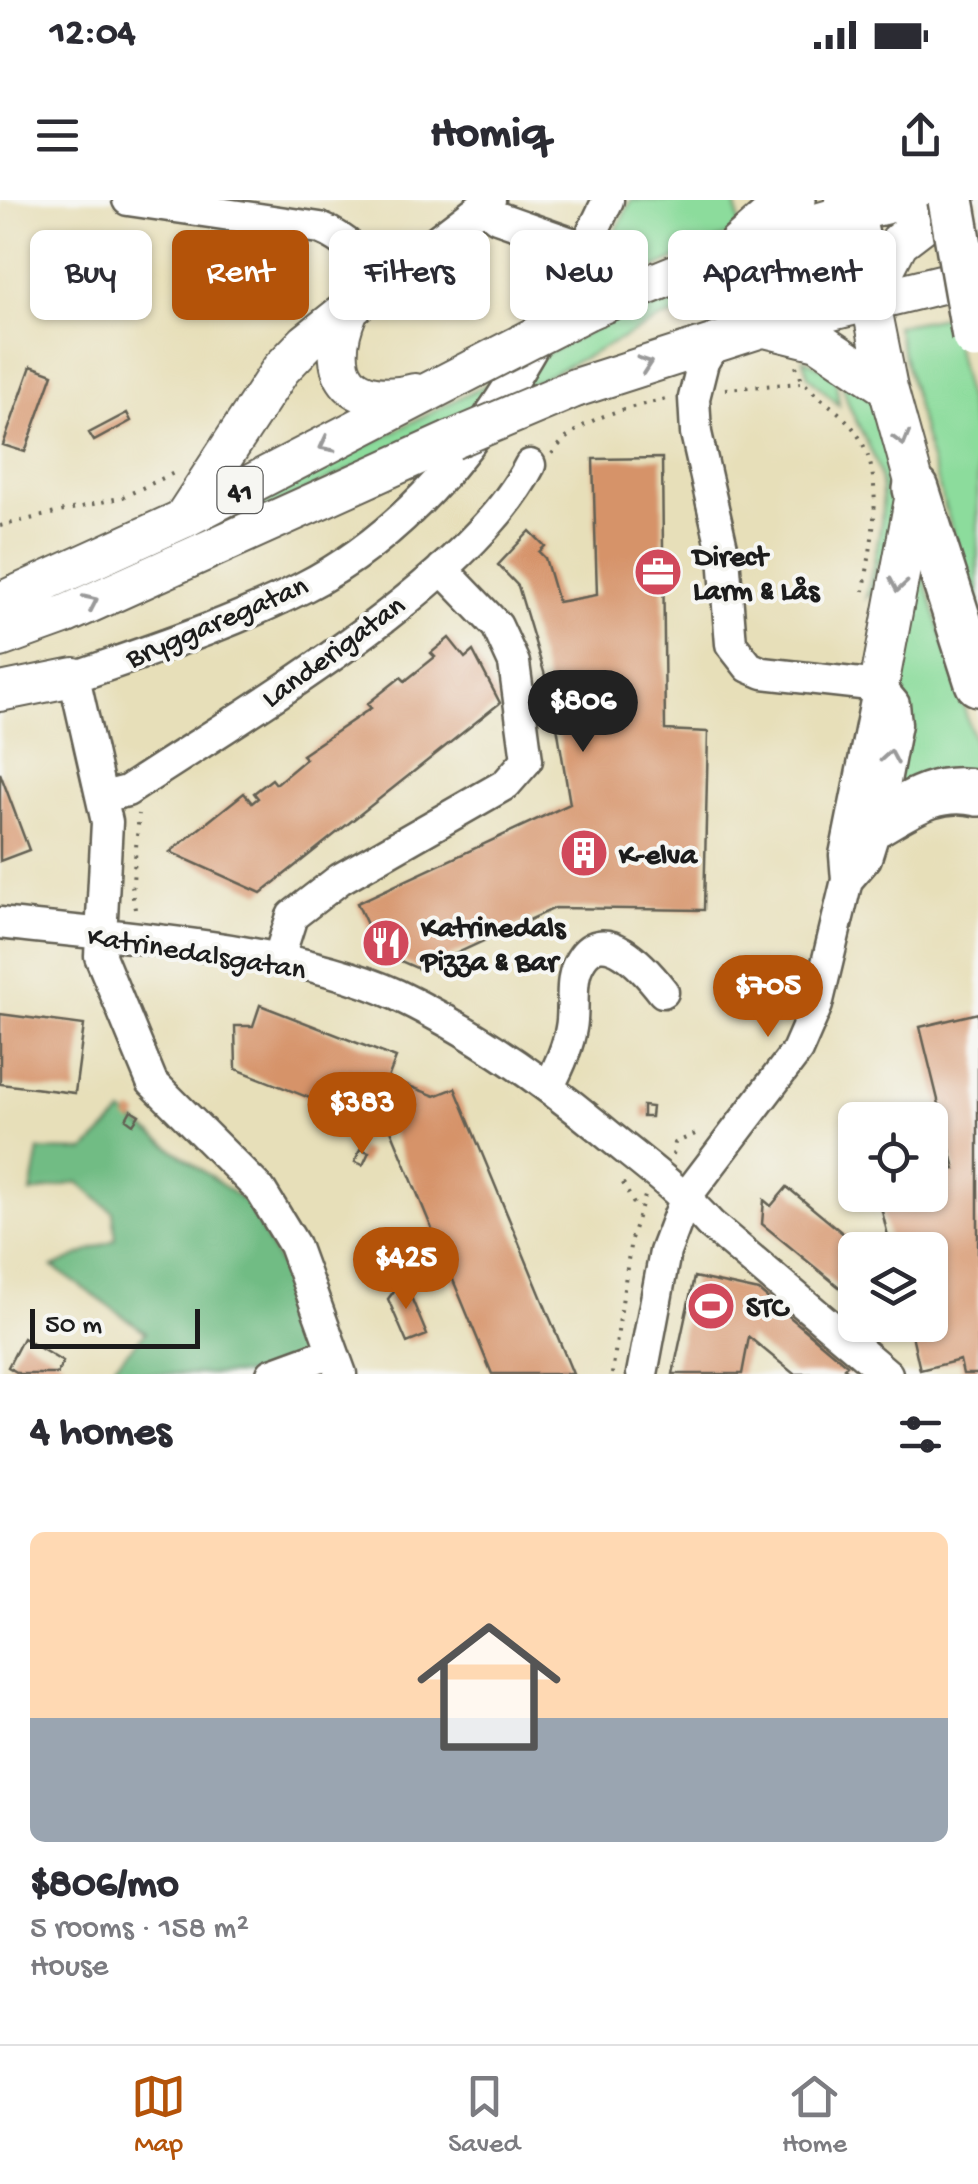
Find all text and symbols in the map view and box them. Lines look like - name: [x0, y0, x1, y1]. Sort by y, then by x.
- text: 12:04: [50, 13, 135, 57]
- icon: menu: [30, 108, 85, 163]
- icon: share: [893, 108, 948, 163]
- text: Homiq: [430, 109, 548, 162]
- chip: Buy: [30, 230, 152, 320]
- chip: Rent: [172, 230, 309, 320]
- chip: Filters: [329, 230, 490, 320]
- chip: New: [510, 230, 648, 320]
- chip: Apartment: [668, 230, 896, 320]
- one-way arrow: [635, 356, 652, 376]
- one-way arrow: [890, 430, 911, 447]
- one-way arrow: [319, 433, 337, 452]
- road number: 41: [218, 467, 262, 513]
- place label: Direct Larm & Lås: [690, 542, 821, 611]
- office icon: Direct Larm & Lås: [632, 546, 684, 598]
- street label: Bryggaregatan: [120, 570, 314, 679]
- one-way arrow: [888, 577, 909, 593]
- street label: Landerigatan: [256, 590, 413, 717]
- one-way arrow: [81, 595, 99, 615]
- pin: $806: [524, 670, 642, 755]
- text: $806: [550, 683, 616, 721]
- one-way arrow: [878, 749, 899, 766]
- building icon: K-elva: [558, 827, 610, 879]
- place label: K-elva: [618, 840, 698, 875]
- place label: Katrinedals Pizza & Bar: [419, 913, 567, 982]
- restaurant icon: Katrinedals Pizza & Bar: [360, 917, 412, 969]
- street label: Katrinedalsgatan: [84, 921, 308, 990]
- pin: $705: [709, 955, 827, 1040]
- text: $705: [735, 968, 801, 1006]
- pin: $383: [303, 1072, 421, 1157]
- text: $383: [329, 1085, 395, 1123]
- map controls: [838, 1102, 948, 1342]
- button: locate: [838, 1102, 948, 1212]
- pin: $425: [347, 1227, 465, 1312]
- button: layers: [838, 1232, 948, 1342]
- text: $425: [375, 1240, 437, 1278]
- sports icon: STC: [685, 1280, 737, 1332]
- place label: STC: [746, 1293, 790, 1328]
- scale bar: [30, 1304, 200, 1348]
- text: 50 m: [45, 1310, 102, 1343]
- icon: filters: [893, 1407, 948, 1462]
- text: 4 homes: [30, 1410, 171, 1459]
- icon: home: [399, 1597, 579, 1777]
- text: $806/mo: [30, 1862, 179, 1911]
- text: 5 rooms · 158 m²: [30, 1911, 249, 1949]
- text: House: [30, 1949, 108, 1987]
- tab: Map: [131, 2069, 186, 2162]
- tab: Saved: [448, 2069, 520, 2162]
- tab: Home: [782, 2069, 847, 2162]

